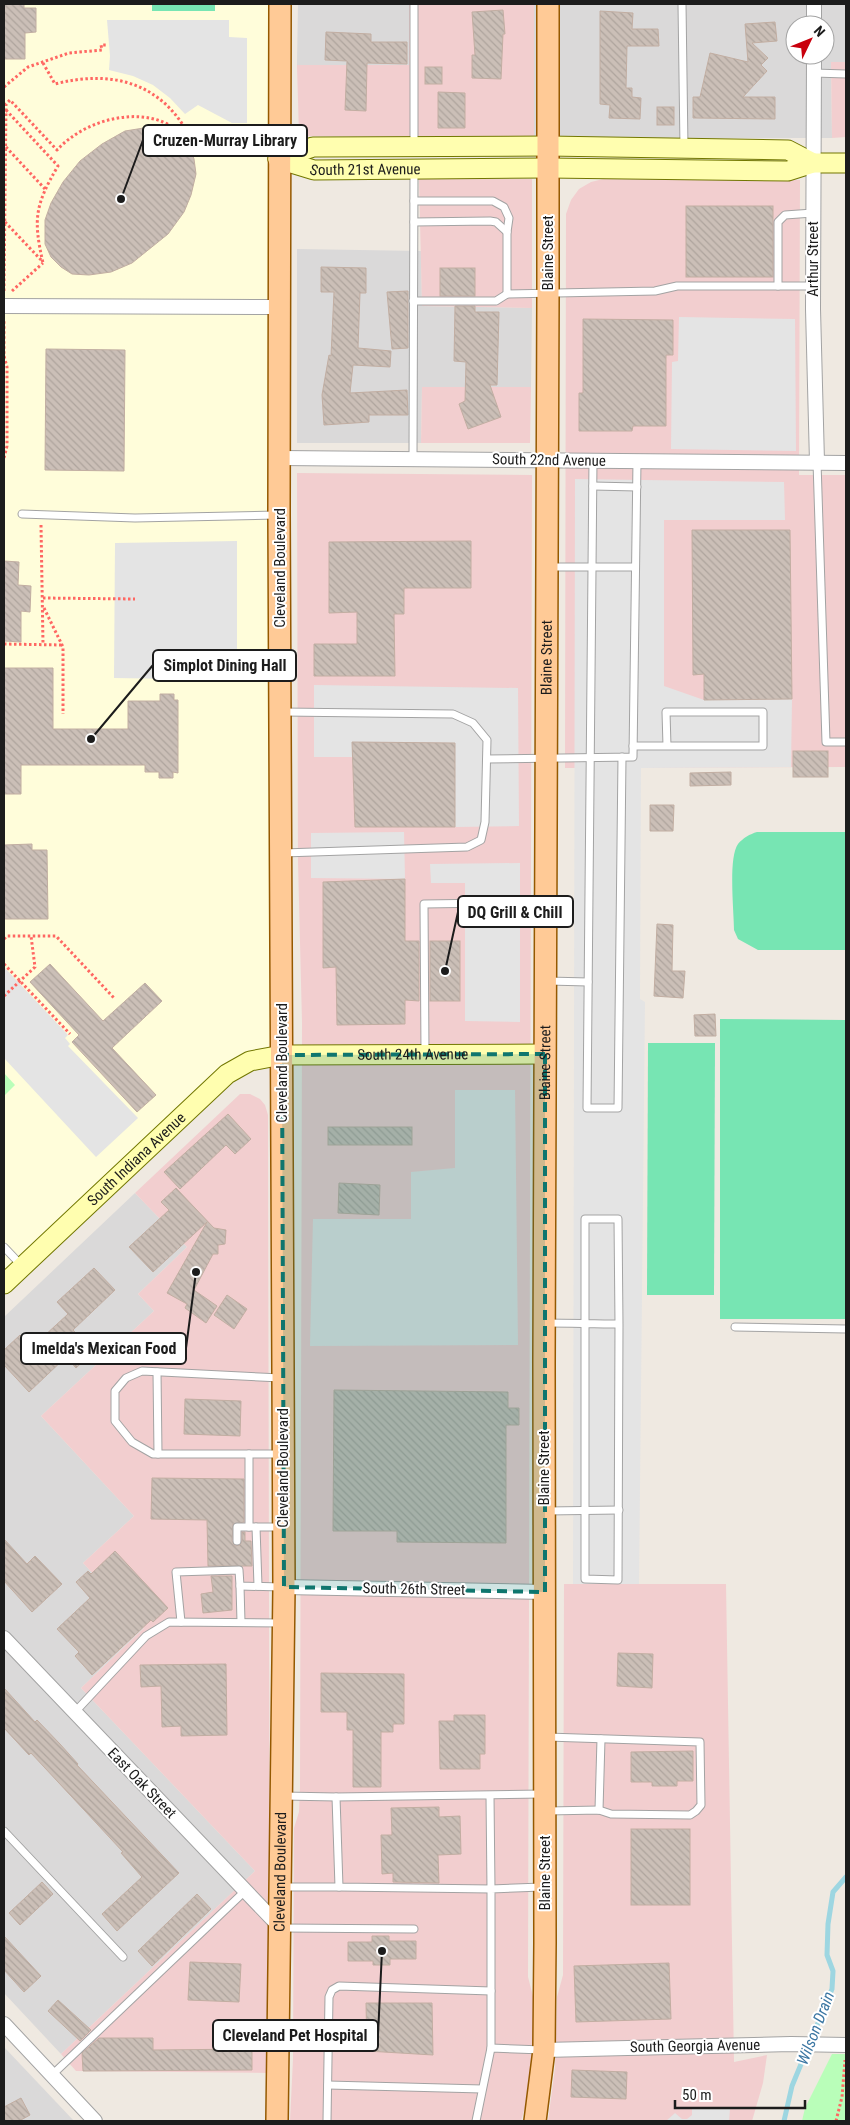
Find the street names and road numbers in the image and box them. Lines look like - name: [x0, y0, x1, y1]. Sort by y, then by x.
- street label: South 21st Avenue: [308, 160, 421, 180]
- street label: Blaine Street: [539, 215, 557, 291]
- street label: Arthur Street: [804, 221, 822, 297]
- street label: South 22nd Avenue: [492, 450, 606, 470]
- street label: Cleveland Boulevard: [271, 508, 289, 628]
- street label: Blaine Street: [537, 620, 556, 695]
- street label: Cleveland Boulevard: [273, 1003, 291, 1123]
- street label: Blaine Street: [536, 1025, 554, 1100]
- street label: South 24th Avenue: [357, 1045, 468, 1064]
- street label: South Indiana Avenue: [84, 1109, 189, 1210]
- street label: Cleveland Boulevard: [274, 1408, 292, 1528]
- street label: Blaine Street: [535, 1430, 553, 1506]
- street label: South 26th Street: [362, 1579, 466, 1599]
- street label: East Oak Street: [104, 1744, 180, 1822]
- street label: Cleveland Boulevard: [270, 1812, 290, 1932]
- street label: Blaine Street: [536, 1835, 554, 1911]
- street label: South Georgia Avenue: [630, 2036, 760, 2056]

